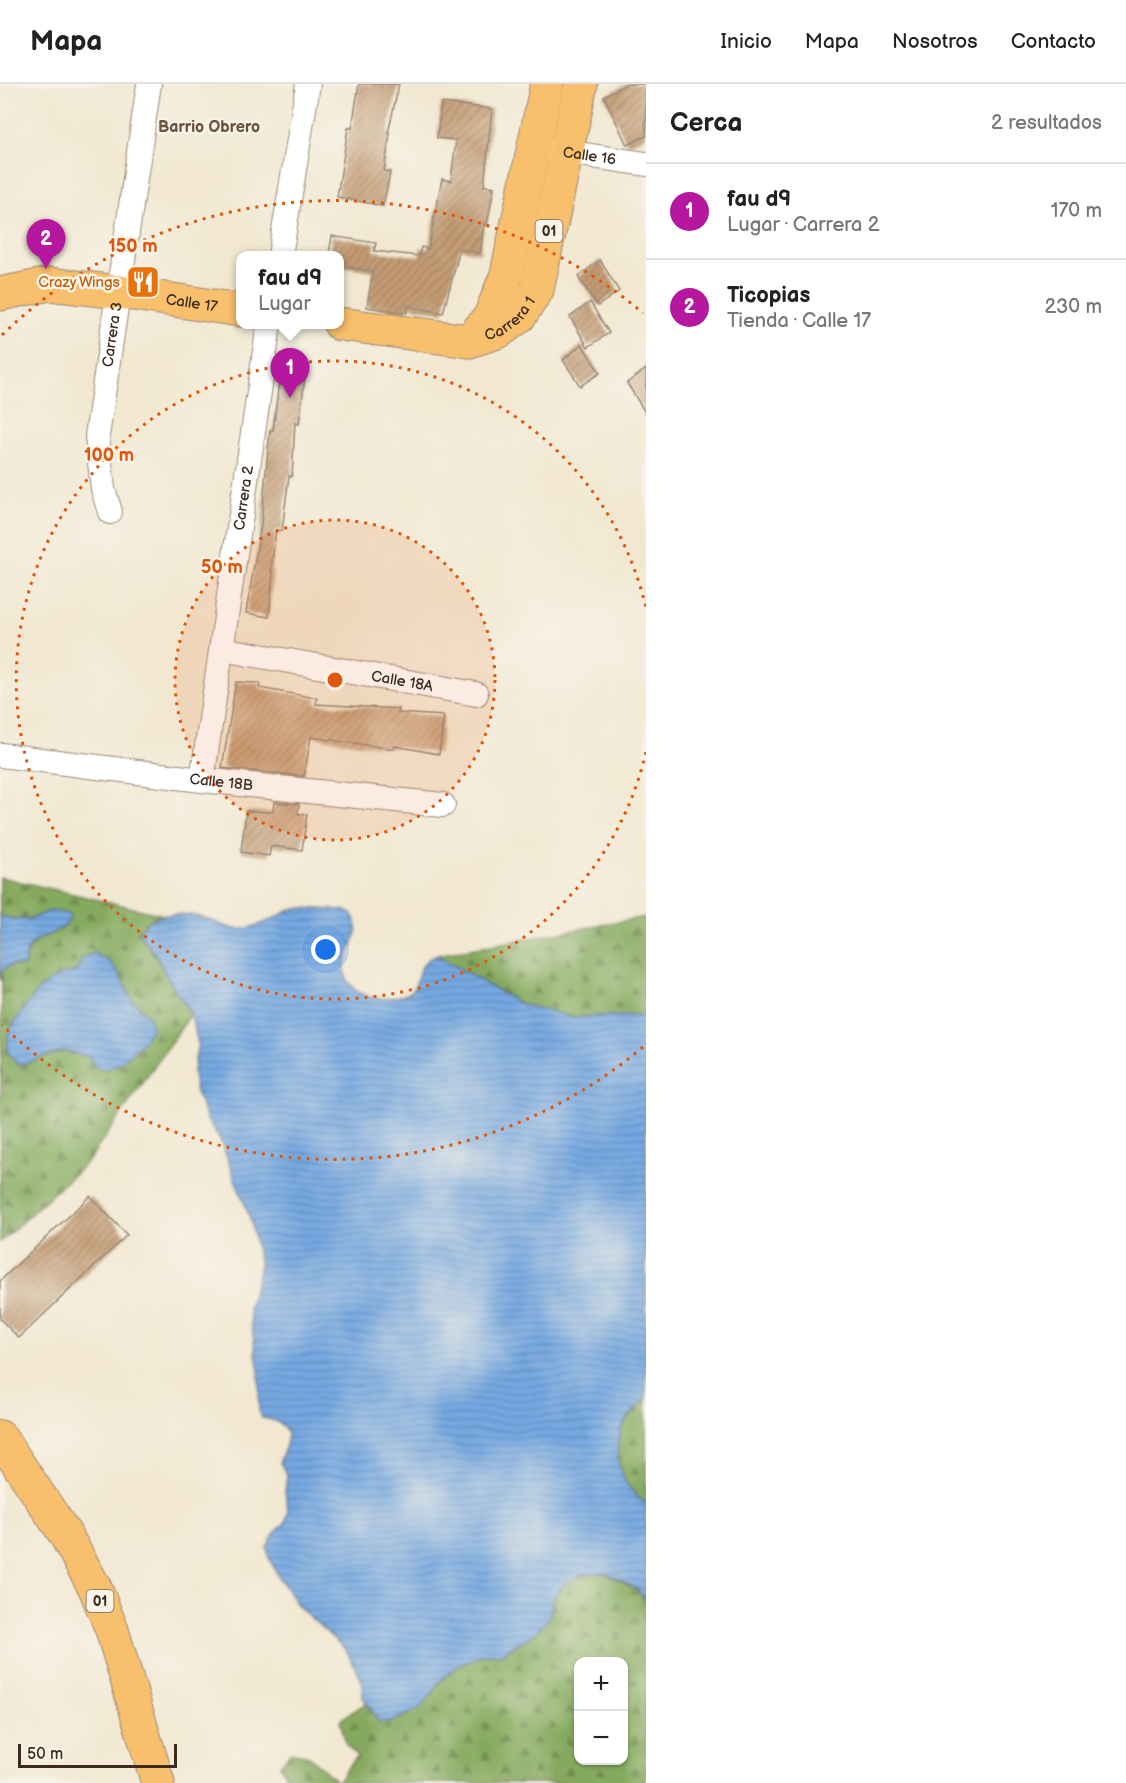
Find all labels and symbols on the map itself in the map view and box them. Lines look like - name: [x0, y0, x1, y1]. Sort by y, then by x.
- district label: Barrio Obrero: [158, 118, 260, 137]
- street label: Calle 16: [562, 142, 618, 169]
- pin: 2: [26, 220, 66, 269]
- road number: 01: [536, 220, 562, 242]
- text: 150 m: [108, 236, 158, 257]
- restaurant icon: Crazy Wings: [125, 264, 161, 300]
- place label: Crazy Wings: [38, 273, 121, 292]
- street label: Calle 17: [165, 290, 219, 316]
- street label: Carrera 1: [482, 293, 540, 345]
- street label: Carrera 3: [98, 301, 126, 368]
- pin: 1: [270, 348, 310, 398]
- text: 100 m: [84, 445, 134, 466]
- street label: Carrera 2: [229, 464, 258, 532]
- text: 50 m: [201, 557, 243, 578]
- street label: Calle 18A: [370, 666, 435, 696]
- centre of rings: [325, 670, 345, 690]
- street label: Calle 18B: [189, 769, 254, 795]
- your location: [311, 935, 340, 964]
- road number: 01: [86, 1590, 114, 1612]
- scale bar: [18, 1741, 177, 1768]

